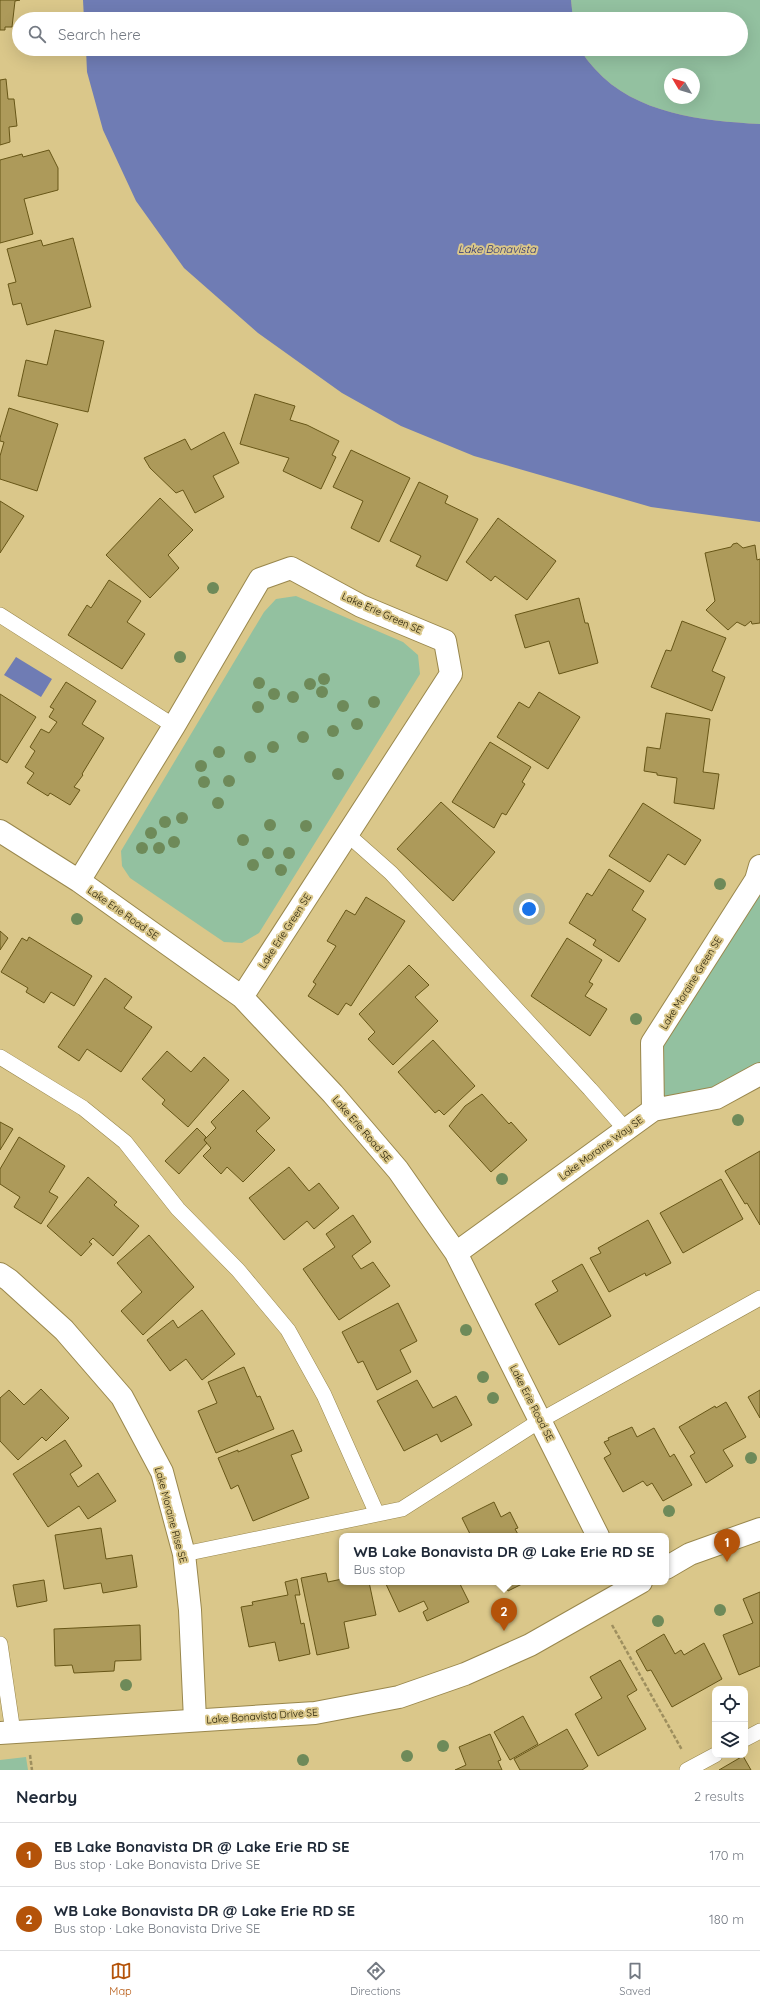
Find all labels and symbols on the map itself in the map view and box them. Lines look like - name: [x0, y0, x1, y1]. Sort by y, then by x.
- north arrow: [664, 68, 700, 104]
- water label: Lake Bonavista: [458, 242, 537, 256]
- street label: Lake Erie Green SE: [340, 589, 425, 637]
- street label: Lake Erie Road SE: [85, 884, 161, 943]
- street label: Lake Erie Green SE: [256, 891, 314, 971]
- your location: [519, 899, 539, 919]
- street label: Lake Moraine Green SE: [657, 934, 725, 1032]
- street label: Lake Erie Road SE: [330, 1093, 395, 1165]
- street label: Lake Moraine Way SE: [556, 1113, 646, 1183]
- street label: Lake Erie Road SE: [507, 1363, 557, 1444]
- street label: Lake Moraine Rise SE: [152, 1466, 190, 1565]
- pin: 1: [714, 1529, 740, 1562]
- pin: 2: [491, 1598, 517, 1631]
- street label: Lake Bonavista Drive SE: [206, 1706, 318, 1726]

